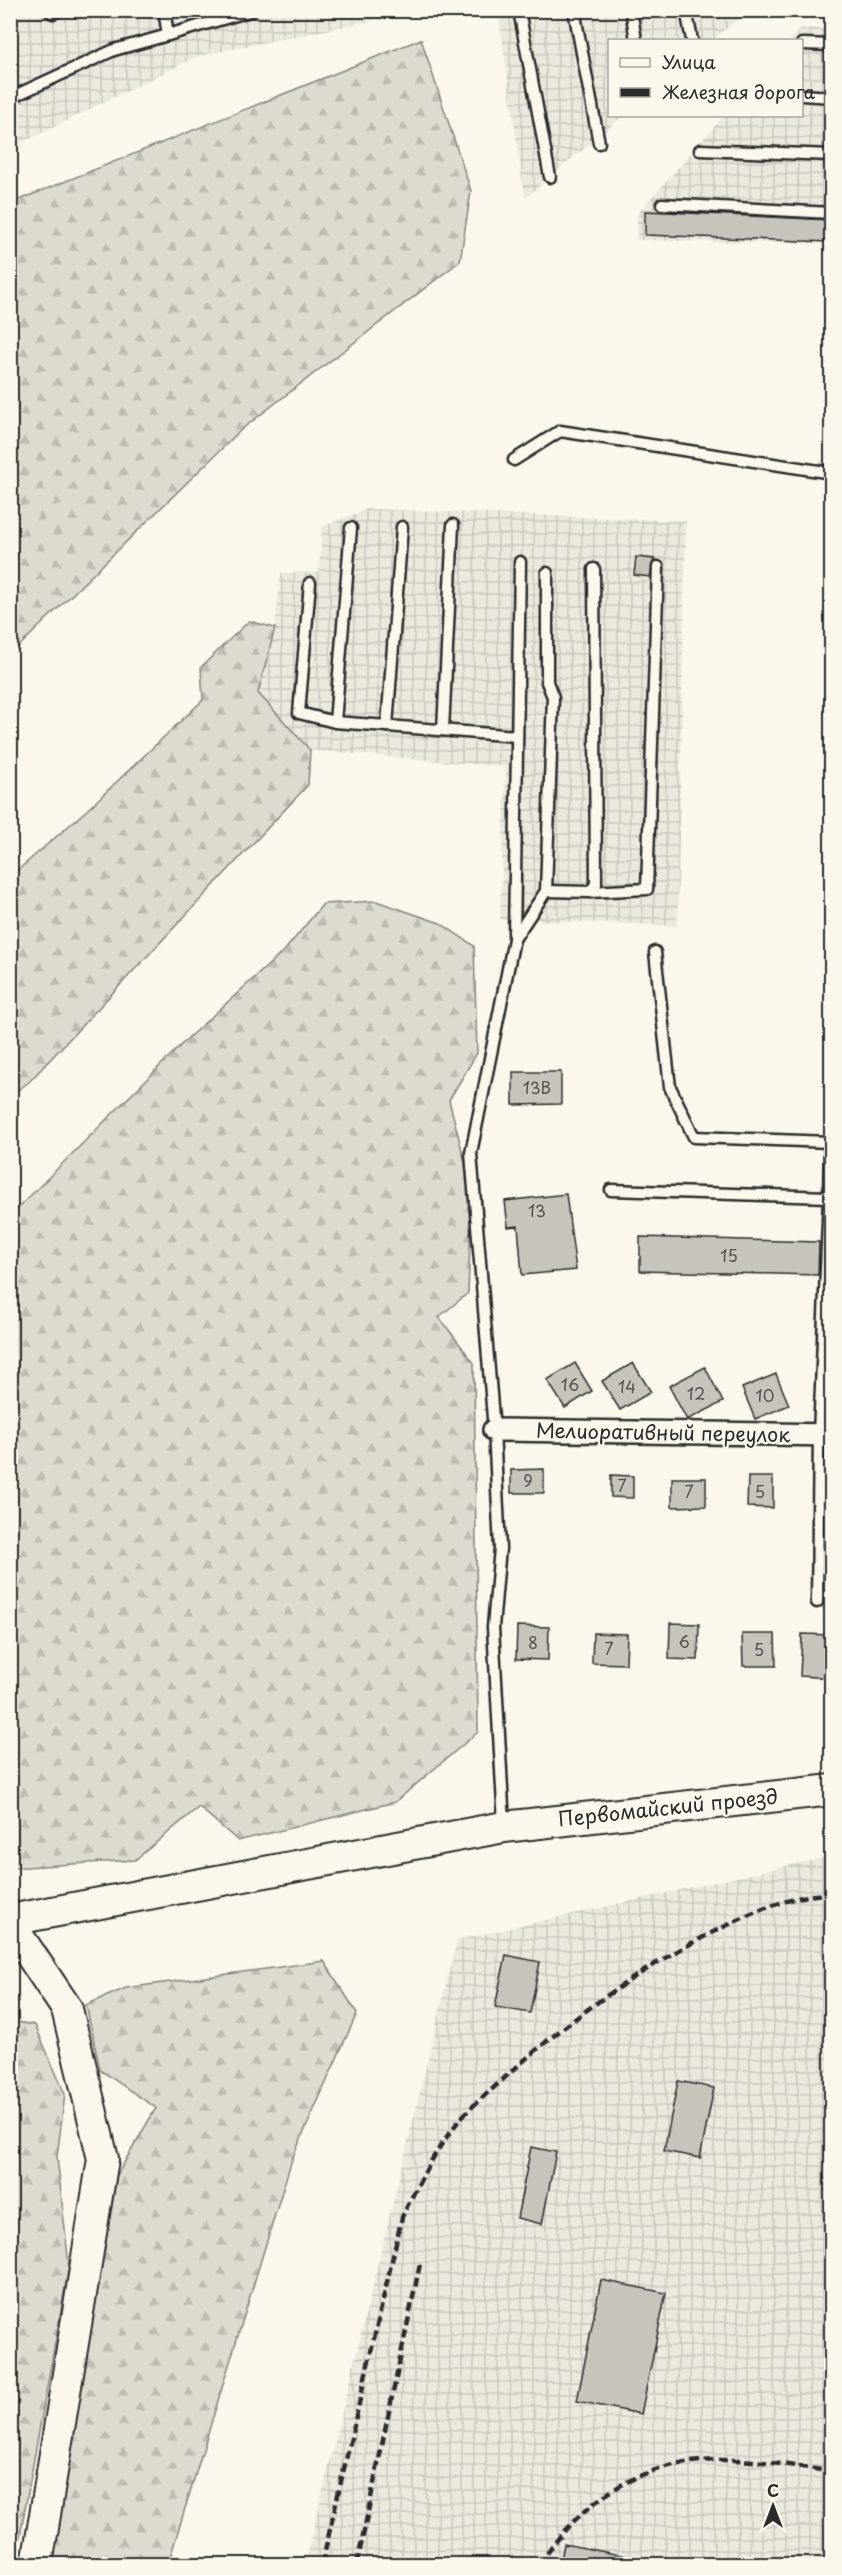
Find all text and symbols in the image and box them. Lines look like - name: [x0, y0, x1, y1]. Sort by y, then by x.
- legend: [608, 39, 803, 117]
- text: Улица: [662, 48, 716, 75]
- text: Железная дорога: [662, 78, 816, 105]
- house number: 13В: [523, 1075, 551, 1099]
- house number: 13: [528, 1198, 546, 1222]
- house number: 15: [720, 1243, 738, 1267]
- house number: 16: [561, 1372, 579, 1396]
- house number: 14: [618, 1374, 636, 1398]
- house number: 12: [687, 1381, 705, 1405]
- house number: 10: [756, 1383, 774, 1407]
- street label: Мелиоративный переулок: [536, 1415, 791, 1449]
- house number: 9: [523, 1468, 533, 1492]
- house number: 7: [617, 1473, 627, 1497]
- house number: 7: [684, 1479, 694, 1503]
- house number: 5: [755, 1479, 765, 1503]
- house number: 6: [678, 1629, 690, 1653]
- house number: 8: [528, 1630, 538, 1654]
- house number: 7: [604, 1636, 614, 1660]
- house number: 5: [754, 1637, 764, 1661]
- street label: Первомайский проезд: [557, 1781, 779, 1833]
- north arrow: [743, 2476, 803, 2536]
- text: С: [767, 2478, 779, 2502]

